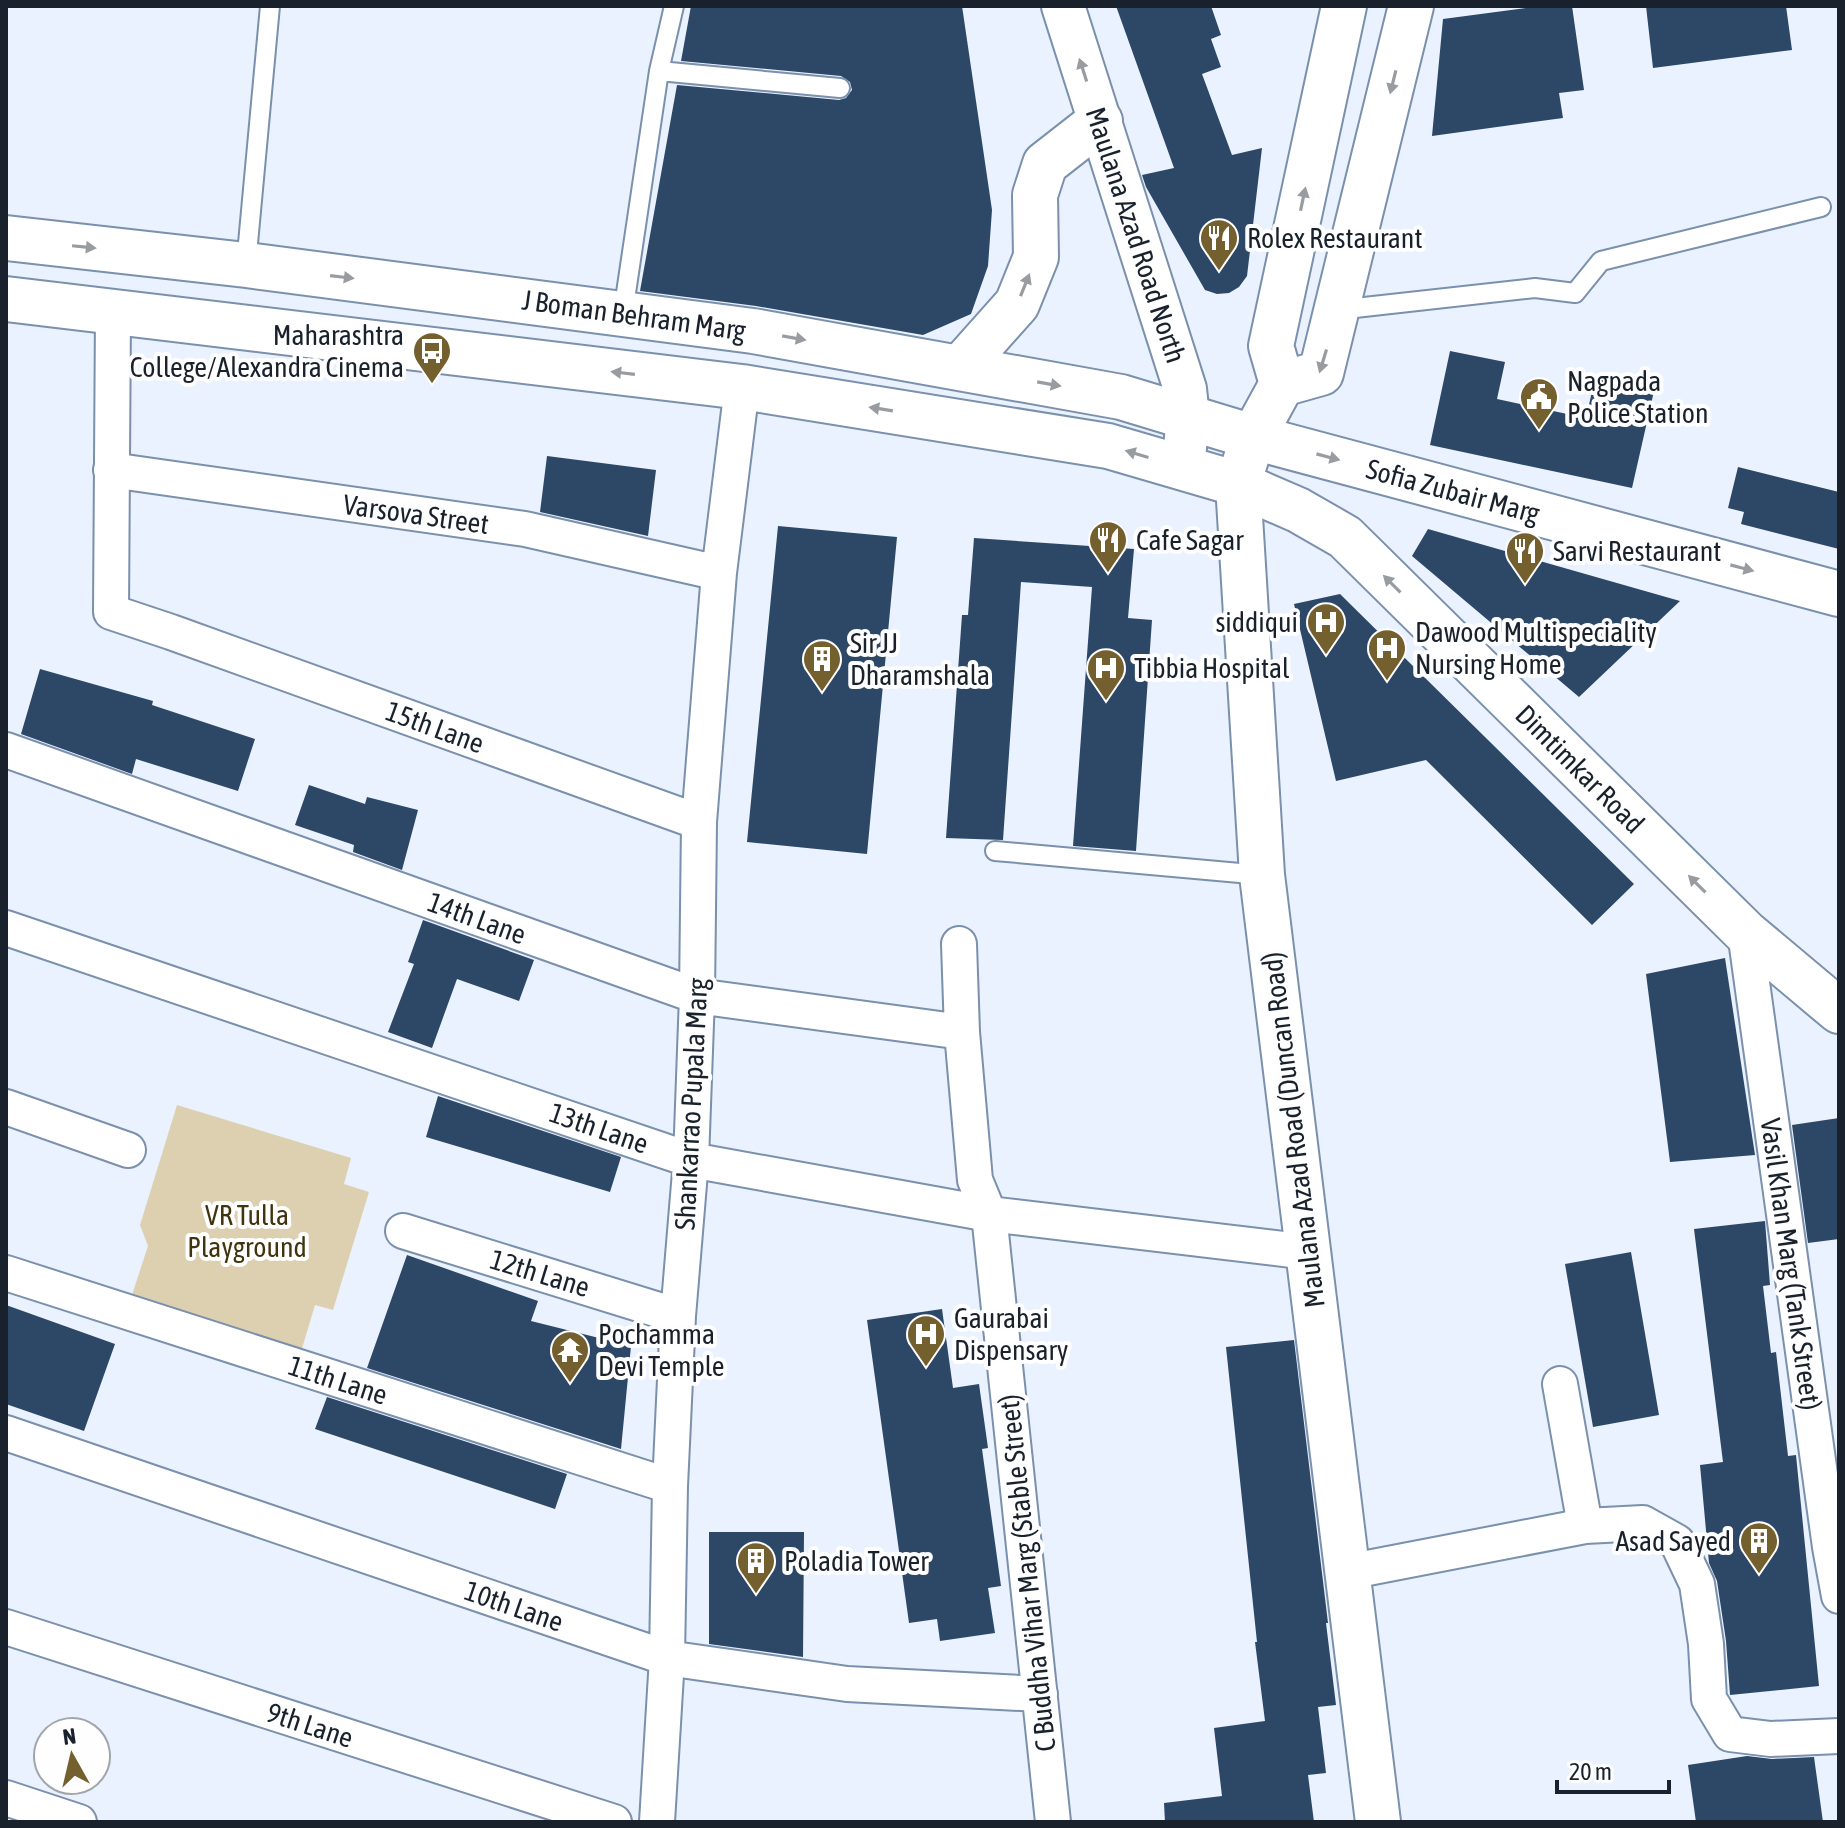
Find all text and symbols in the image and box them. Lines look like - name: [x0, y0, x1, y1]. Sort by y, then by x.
- one-way arrow: [1077, 58, 1089, 82]
- one-way arrow: [1386, 69, 1398, 94]
- street label: Maulana Azad Road North: [1080, 103, 1192, 367]
- one-way arrow: [1297, 186, 1310, 211]
- restaurant icon: Rolex Restaurant: [1198, 217, 1240, 272]
- place label: Rolex Restaurant: [1247, 222, 1422, 254]
- one-way arrow: [71, 240, 96, 253]
- one-way arrow: [330, 271, 355, 284]
- one-way arrow: [1018, 273, 1031, 297]
- street label: J Boman Behram Marg: [520, 283, 748, 347]
- place label: Maharashtra College/Alexandra Cinema: [130, 319, 404, 383]
- bus stop icon: Maharashtra College/Alexandra Cinema: [411, 330, 453, 385]
- one-way arrow: [781, 332, 806, 344]
- one-way arrow: [1316, 349, 1329, 373]
- place label: Nagpada Police Station: [1567, 365, 1708, 429]
- one-way arrow: [610, 366, 635, 379]
- public building icon: Nagpada Police Station: [1518, 376, 1560, 431]
- one-way arrow: [1037, 379, 1062, 391]
- one-way arrow: [868, 403, 893, 415]
- one-way arrow: [1124, 447, 1148, 460]
- one-way arrow: [1316, 452, 1341, 464]
- street label: Sofia Zubair Marg: [1363, 452, 1543, 530]
- street label: Varsova Street: [341, 488, 491, 540]
- restaurant icon: Cafe Sagar: [1087, 519, 1129, 574]
- place label: Cafe Sagar: [1136, 524, 1244, 556]
- restaurant icon: Sarvi Restaurant: [1504, 530, 1546, 585]
- place label: Sarvi Restaurant: [1553, 535, 1721, 567]
- one-way arrow: [1730, 562, 1754, 575]
- one-way arrow: [1383, 575, 1402, 594]
- hospital icon: siddiqui: [1305, 601, 1347, 656]
- place label: siddiqui: [1215, 606, 1298, 638]
- place label: Dawood Multispeciality Nursing Home: [1415, 616, 1657, 680]
- place label: Sir JJ Dharamshala: [850, 627, 990, 691]
- hospital icon: Dawood Multispeciality Nursing Home: [1366, 627, 1408, 682]
- building icon: Sir JJ Dharamshala: [801, 638, 843, 693]
- hospital icon: Tibbia Hospital: [1085, 647, 1127, 702]
- place label: Tibbia Hospital: [1134, 652, 1290, 684]
- street label: 15th Lane: [382, 695, 488, 759]
- street label: Dimtimkar Road: [1509, 698, 1651, 840]
- one-way arrow: [1688, 875, 1707, 894]
- street label: 14th Lane: [424, 886, 530, 950]
- street label: Maulana Azad Road (Duncan Road): [1255, 950, 1331, 1310]
- street label: Shankarrao Pupala Marg: [668, 977, 714, 1231]
- street label: 13th Lane: [546, 1096, 652, 1160]
- street label: Vasil Khan Marg (Tank Street): [1755, 1116, 1827, 1412]
- park label: VR Tulla Playground: [187, 1199, 307, 1263]
- street label: 12th Lane: [487, 1243, 593, 1303]
- place label: Gaurabai Dispensary: [954, 1302, 1068, 1366]
- hospital icon: Gaurabai Dispensary: [905, 1313, 947, 1368]
- place label: Pochamma Devi Temple: [598, 1318, 725, 1382]
- temple icon: Pochamma Devi Temple: [549, 1329, 591, 1384]
- street label: 11th Lane: [285, 1349, 391, 1411]
- street label: C Buddha Vihar Marg (Stable Street): [992, 1393, 1062, 1753]
- building icon: Asad Sayed: [1738, 1520, 1780, 1575]
- place label: Asad Sayed: [1615, 1525, 1731, 1557]
- building icon: Poladia Tower: [735, 1540, 777, 1595]
- place label: Poladia Tower: [784, 1545, 929, 1577]
- street label: 10th Lane: [461, 1574, 567, 1638]
- street label: 9th Lane: [263, 1696, 357, 1754]
- north arrow: [32, 1716, 112, 1796]
- text: N: [61, 1722, 77, 1750]
- scale bar: [1557, 1744, 1669, 1794]
- text: 20 m: [1569, 1758, 1612, 1785]

